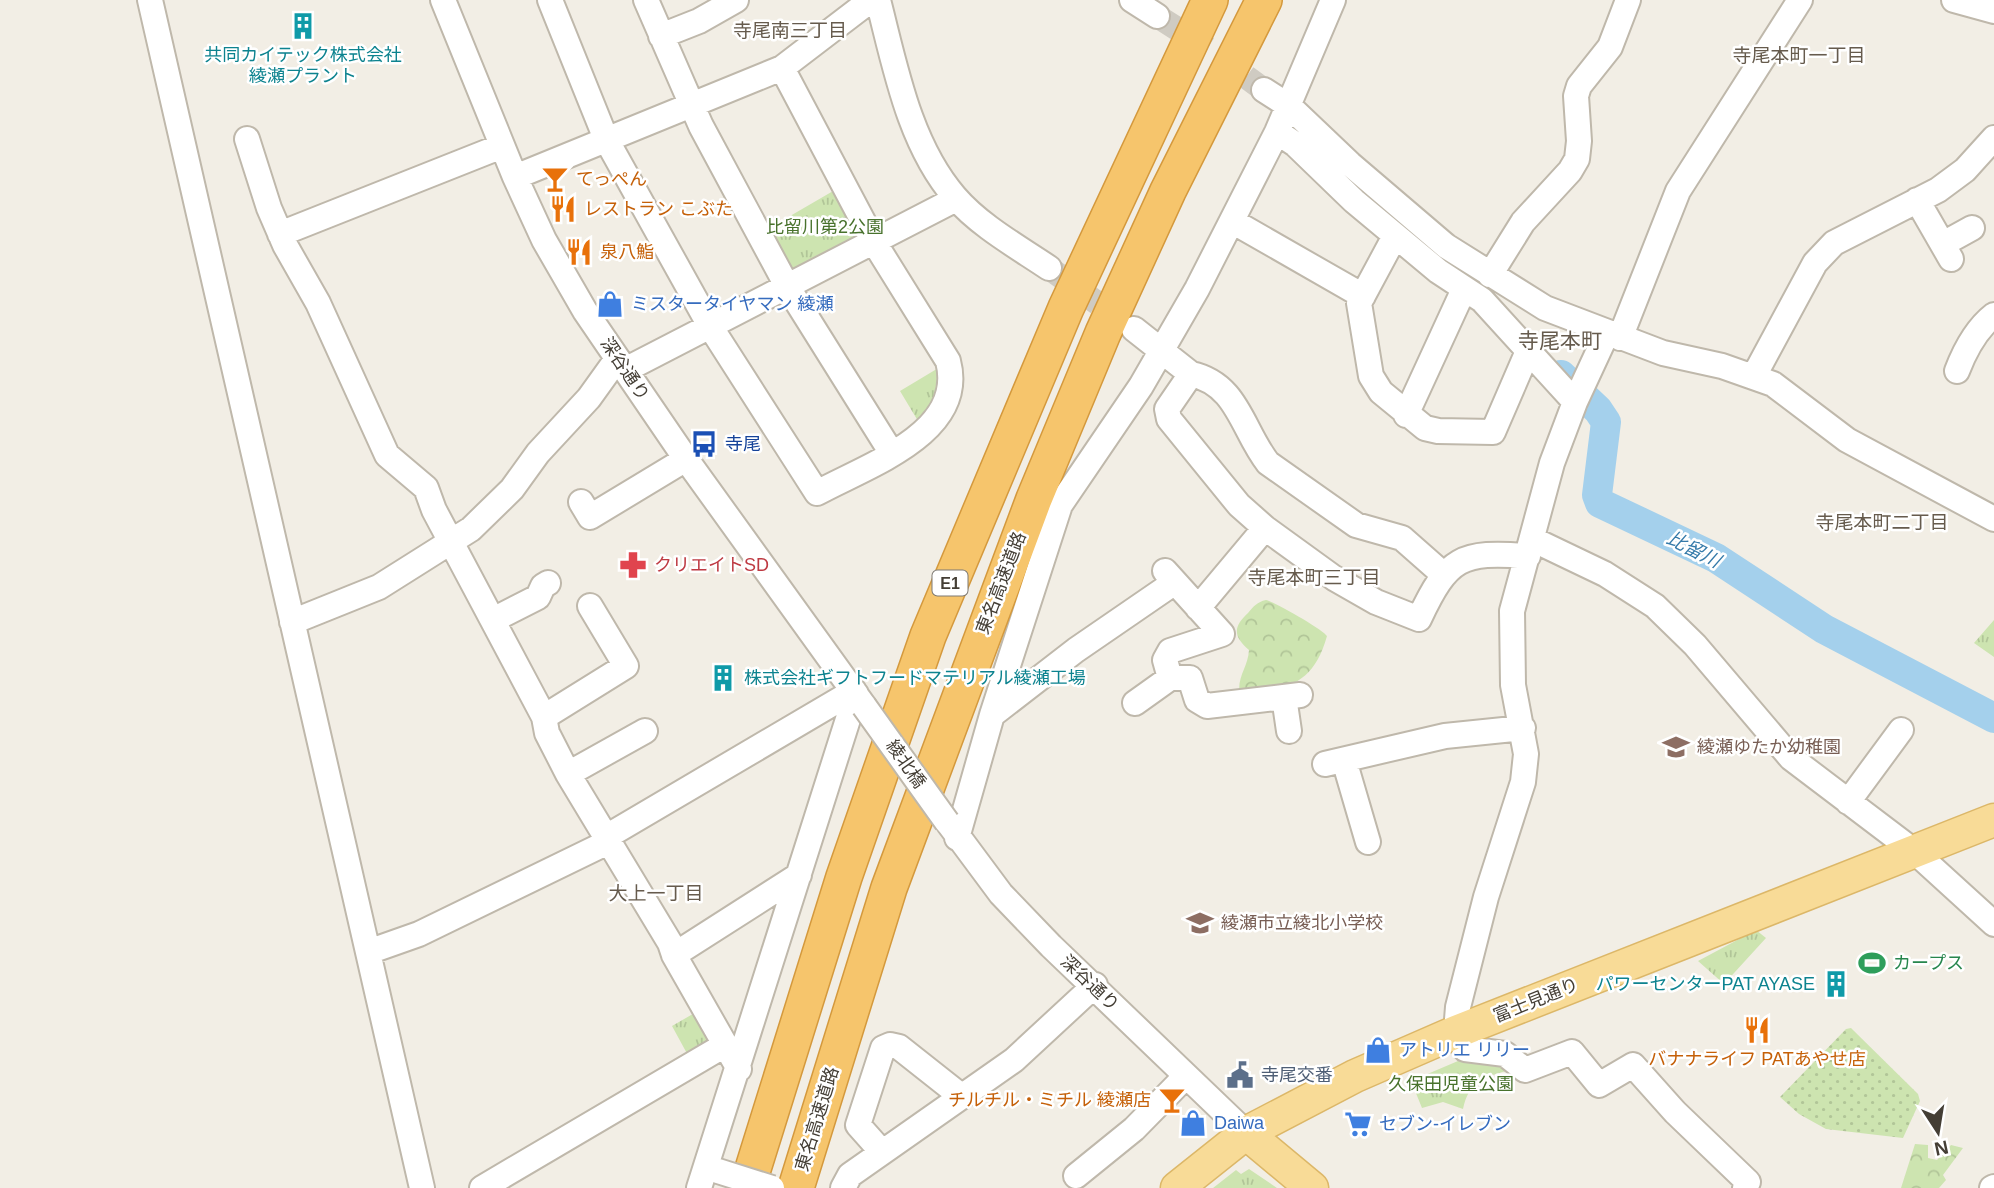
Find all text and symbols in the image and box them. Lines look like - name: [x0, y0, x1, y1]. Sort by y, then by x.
- building icon: 共同カイテック株式会社 綾瀬プラント: [288, 11, 318, 41]
- district label: 寺尾南三丁目: [733, 20, 847, 41]
- place label: 共同カイテック株式会社 綾瀬プラント: [204, 45, 402, 86]
- district label: 寺尾本町一丁目: [1732, 45, 1866, 66]
- bar icon: てっぺん: [540, 164, 570, 194]
- place label: てっぺん: [576, 169, 647, 189]
- restaurant icon: レストラン こぶた: [548, 194, 578, 224]
- place label: レストラン こぶた: [584, 199, 733, 219]
- park label: 比留川第2公園: [766, 217, 884, 237]
- restaurant icon: 泉八鮨: [564, 237, 594, 267]
- place label: 泉八鮨: [600, 242, 654, 262]
- shop icon: ミスタータイヤマン 綾瀬: [595, 289, 625, 319]
- place label: ミスタータイヤマン 綾瀬: [631, 294, 833, 314]
- district label: 寺尾本町: [1518, 329, 1602, 352]
- street label: 深谷通り: [597, 334, 653, 404]
- bus stop icon: 寺尾: [689, 429, 719, 459]
- place label: 寺尾: [725, 434, 761, 454]
- district label: 寺尾本町二丁目: [1815, 512, 1949, 533]
- water label: 比留川: [1664, 527, 1726, 573]
- street label: 東名高速道路: [972, 529, 1030, 637]
- pharmacy icon: クリエイトSD: [618, 550, 648, 580]
- place label: クリエイトSD: [654, 555, 769, 575]
- district label: 寺尾本町三丁目: [1247, 567, 1381, 588]
- road number: E1: [932, 570, 968, 596]
- building icon: 株式会社ギフトフードマテリアル綾瀬工場: [708, 663, 738, 693]
- place label: 株式会社ギフトフードマテリアル綾瀬工場: [744, 668, 1086, 688]
- school or university icon: 綾瀬ゆたか幼稚園: [1661, 732, 1691, 762]
- street label: 綾北橋: [882, 736, 930, 792]
- place label: 綾瀬ゆたか幼稚園: [1697, 737, 1841, 757]
- district label: 大上一丁目: [608, 883, 704, 904]
- school or university icon: 綾瀬市立綾北小学校: [1185, 908, 1215, 938]
- place label: 綾瀬市立綾北小学校: [1221, 913, 1383, 933]
- sports icon: カープス: [1857, 948, 1887, 978]
- street label: 深谷通り: [1057, 951, 1123, 1015]
- place label: カープス: [1893, 953, 1964, 973]
- building icon: パワーセンターPAT AYASE: [1821, 969, 1851, 999]
- street label: 富士見通り: [1491, 974, 1581, 1026]
- place label: パワーセンターPAT AYASE: [1596, 974, 1815, 994]
- restaurant icon: バナナライフ PATあやせ店: [1742, 1015, 1772, 1045]
- shop icon: アトリエ リリー: [1363, 1035, 1393, 1065]
- place label: アトリエ リリー: [1399, 1040, 1530, 1060]
- place label: バナナライフ PATあやせ店: [1648, 1049, 1866, 1069]
- public building icon: 寺尾交番: [1225, 1060, 1255, 1090]
- street label: 東名高速道路: [792, 1064, 842, 1174]
- place label: 寺尾交番: [1261, 1065, 1333, 1085]
- park label: 久保田児童公園: [1388, 1074, 1514, 1094]
- bar icon: チルチル・ミチル 綾瀬店: [1157, 1085, 1187, 1115]
- place label: チルチル・ミチル 綾瀬店: [948, 1090, 1151, 1110]
- north arrow: [1903, 1097, 1973, 1167]
- shop icon: Daiwa: [1178, 1108, 1208, 1138]
- supermarket icon: セブン-イレブン: [1343, 1109, 1373, 1139]
- place label: Daiwa: [1214, 1113, 1265, 1133]
- place label: セブン-イレブン: [1379, 1114, 1511, 1134]
- text: N: [1933, 1136, 1950, 1160]

